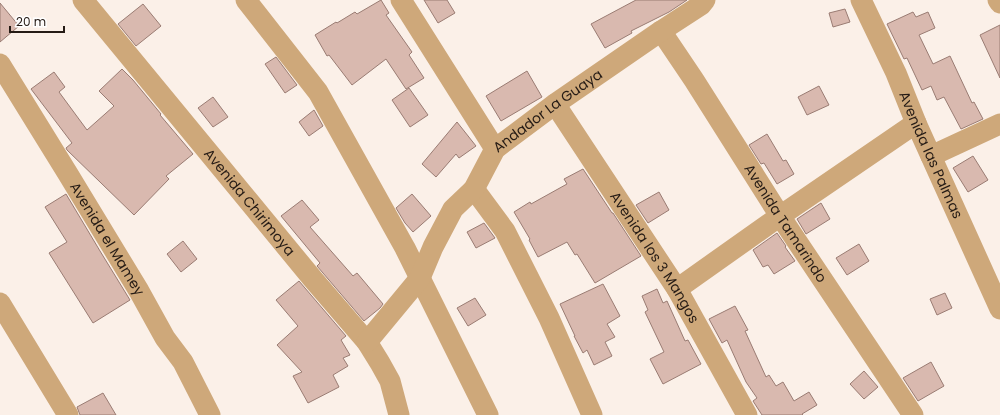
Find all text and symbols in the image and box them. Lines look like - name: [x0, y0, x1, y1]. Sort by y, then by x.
- scale bar: [10, 8, 64, 34]
- text: 20 m: [16, 13, 46, 30]
- street label: Andador La Guaya: [489, 64, 606, 157]
- street label: Avenida las Palmas: [894, 88, 968, 222]
- street label: Avenida Chirimoya: [199, 144, 300, 260]
- street label: Avenida Tamarindo: [739, 160, 832, 286]
- street label: Avenida el Mamey: [65, 178, 149, 299]
- street label: Avenida los 3 Mangos: [605, 187, 704, 327]

